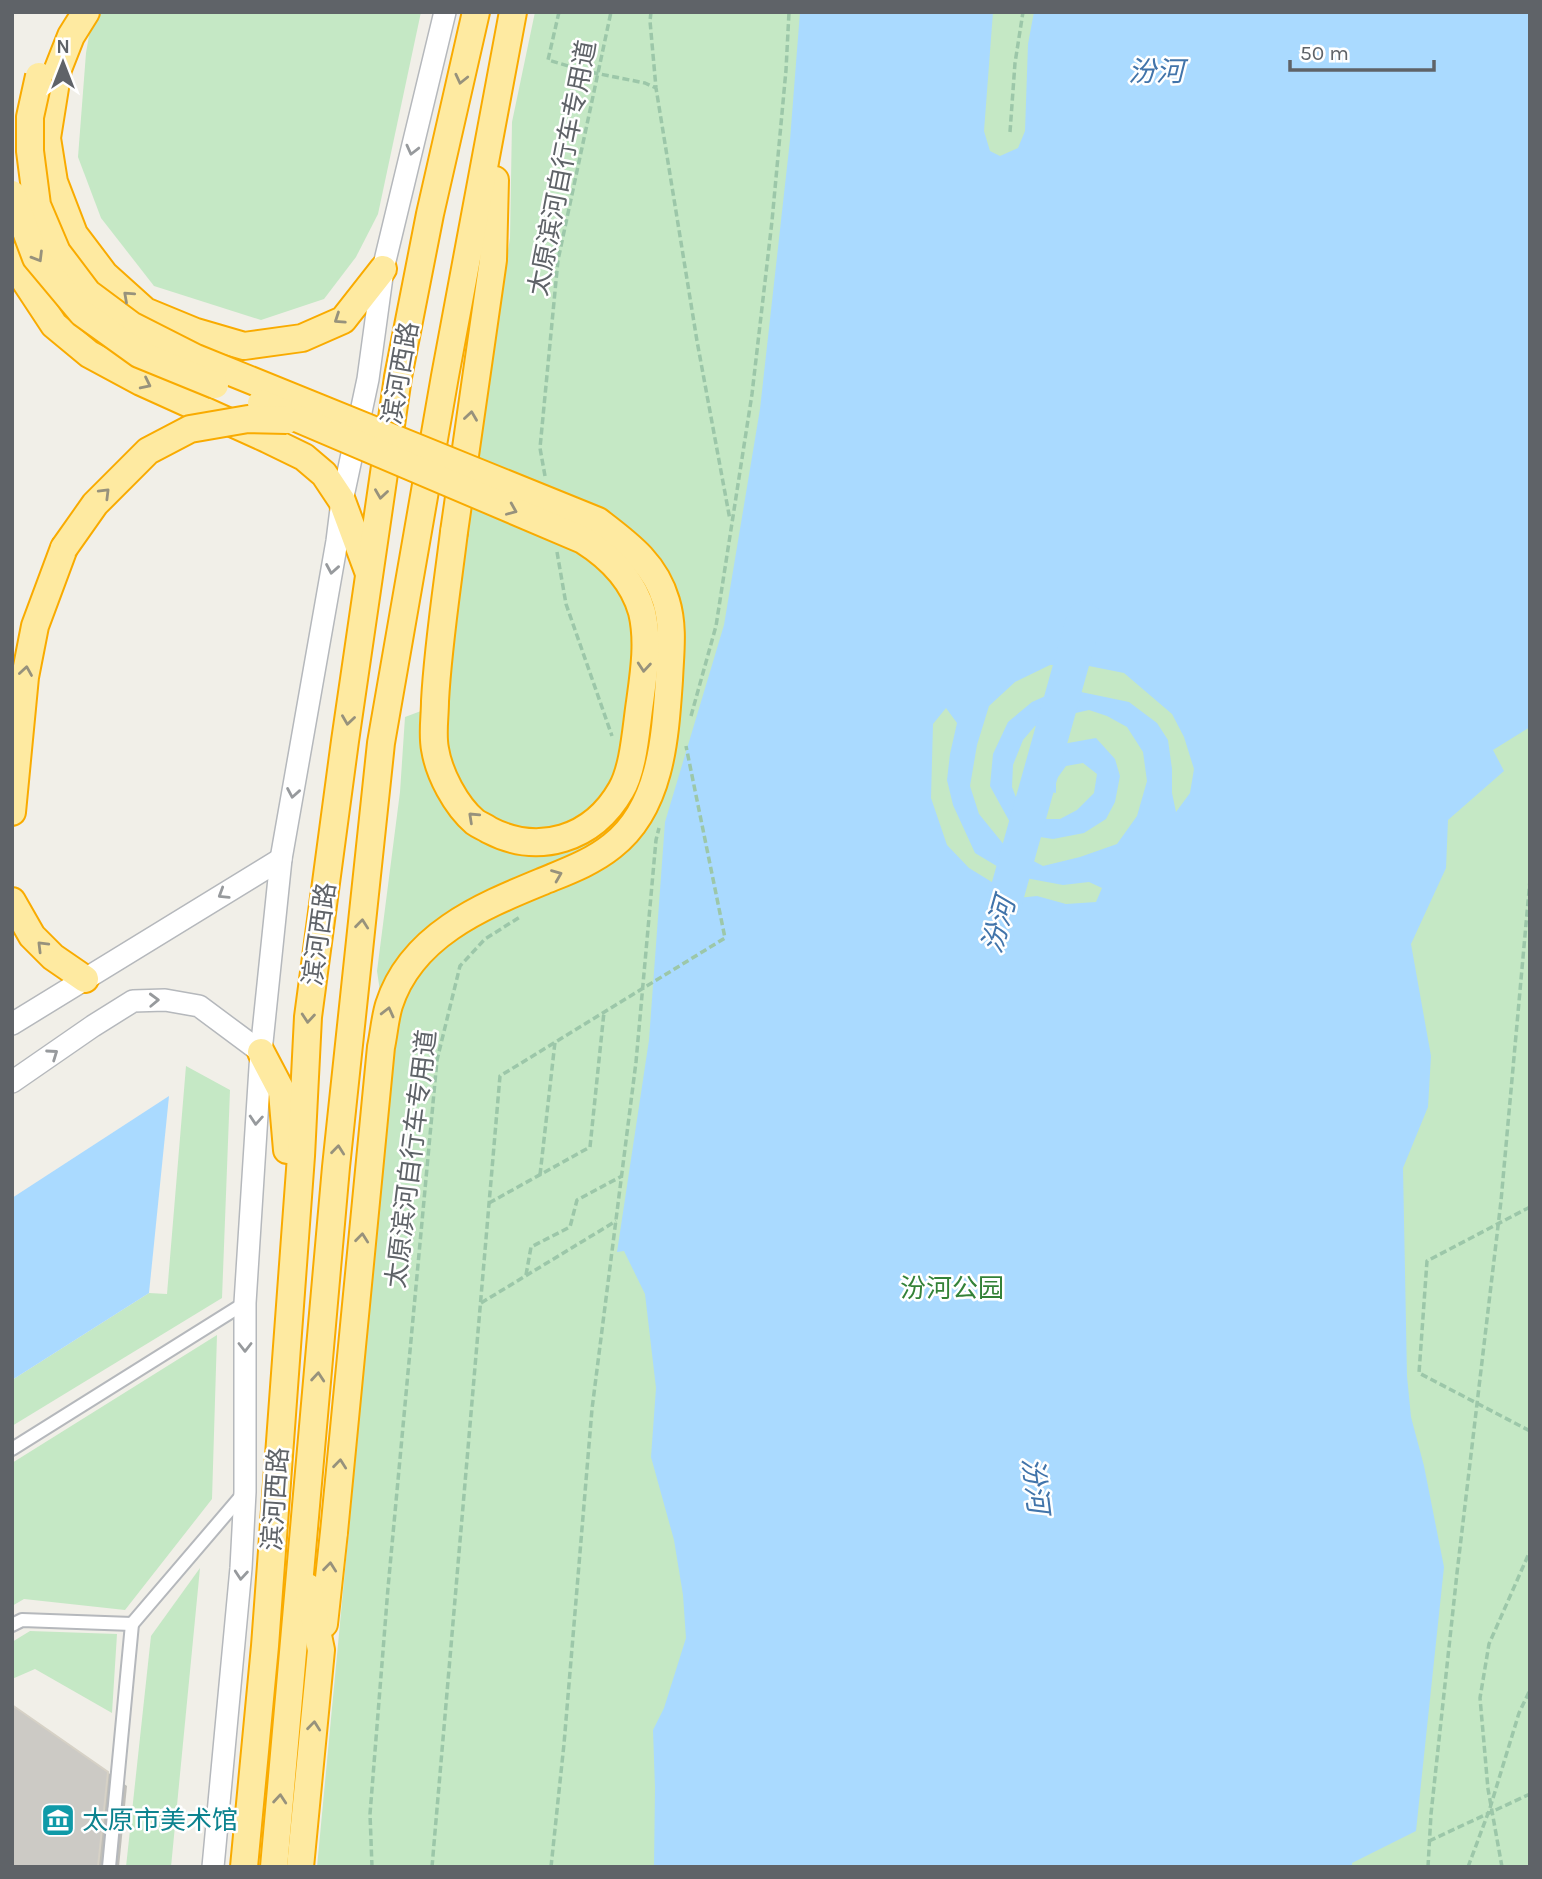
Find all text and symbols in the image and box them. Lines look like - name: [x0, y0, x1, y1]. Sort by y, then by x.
- north arrow: [28, 28, 98, 98]
- scale bar: [1290, 28, 1434, 72]
- text: N: [56, 36, 70, 58]
- street label: 太原滨河自行车专用道: [522, 38, 603, 299]
- text: 50 m: [1300, 41, 1349, 65]
- water label: 汾河: [1128, 55, 1189, 88]
- one-way arrow: [455, 73, 470, 85]
- one-way arrow: [406, 144, 420, 156]
- one-way arrow: [30, 249, 43, 262]
- one-way arrow: [123, 292, 136, 305]
- one-way arrow: [334, 311, 347, 324]
- street label: 滨河西路: [376, 319, 425, 427]
- one-way arrow: [139, 376, 151, 390]
- one-way arrow: [463, 410, 478, 422]
- one-way arrow: [96, 489, 109, 502]
- one-way arrow: [374, 489, 389, 500]
- one-way arrow: [505, 502, 517, 516]
- one-way arrow: [325, 563, 340, 574]
- one-way arrow: [637, 662, 652, 673]
- one-way arrow: [18, 665, 33, 677]
- one-way arrow: [341, 714, 356, 725]
- one-way arrow: [286, 787, 301, 799]
- one-way arrow: [468, 813, 481, 825]
- one-way arrow: [551, 870, 563, 884]
- street label: 滨河西路: [297, 880, 342, 988]
- one-way arrow: [218, 886, 231, 899]
- water label: 汾河: [975, 889, 1023, 957]
- one-way arrow: [354, 918, 369, 929]
- one-way arrow: [38, 942, 50, 954]
- one-way arrow: [149, 993, 160, 1008]
- one-way arrow: [380, 1006, 394, 1018]
- one-way arrow: [301, 1013, 316, 1024]
- street label: 太原滨河自行车专用道: [380, 1028, 443, 1290]
- one-way arrow: [45, 1050, 58, 1062]
- one-way arrow: [249, 1115, 264, 1126]
- one-way arrow: [330, 1145, 345, 1156]
- one-way arrow: [355, 1232, 370, 1244]
- park label: 汾河公园: [900, 1273, 1004, 1304]
- one-way arrow: [237, 1343, 253, 1353]
- one-way arrow: [310, 1371, 325, 1382]
- street label: 滨河西路: [256, 1446, 295, 1552]
- water label: 汾河: [1016, 1455, 1056, 1520]
- one-way arrow: [332, 1458, 347, 1469]
- one-way arrow: [322, 1561, 337, 1572]
- one-way arrow: [234, 1570, 249, 1581]
- one-way arrow: [306, 1720, 321, 1731]
- one-way arrow: [272, 1793, 287, 1804]
- museum icon: 太原市美术馆: [39, 1801, 77, 1839]
- place label: 太原市美术馆: [82, 1805, 238, 1836]

